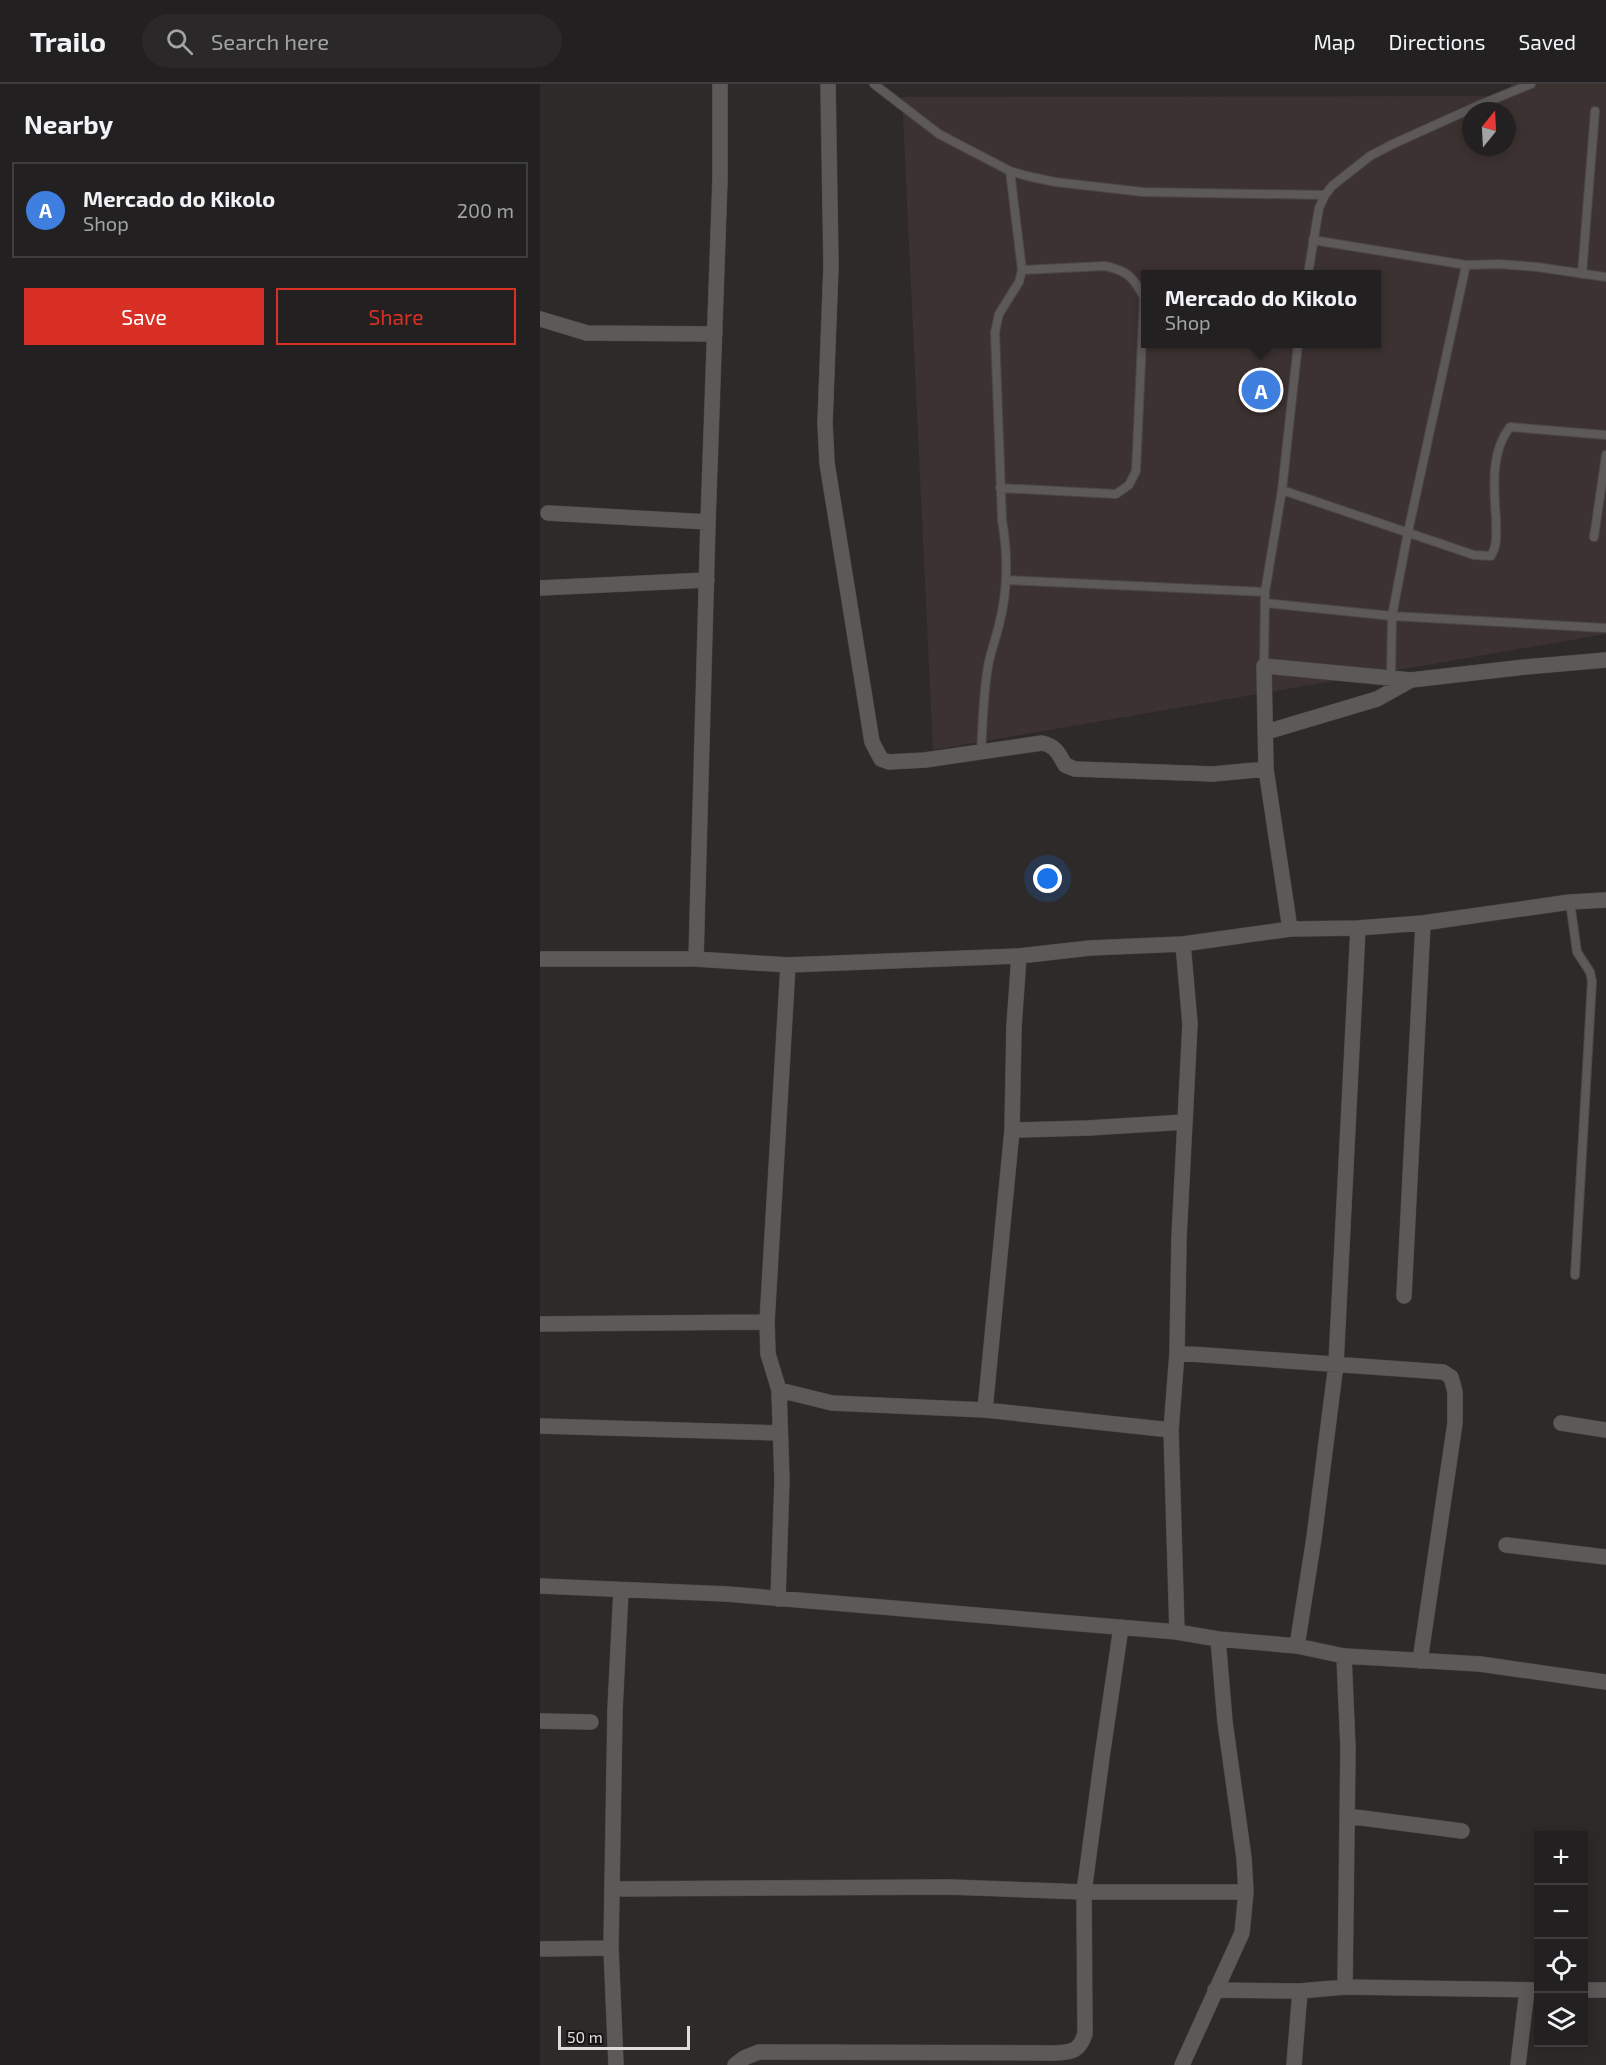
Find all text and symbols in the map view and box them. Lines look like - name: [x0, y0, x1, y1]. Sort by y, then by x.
- search box: [142, 14, 562, 68]
- text: Trailo: [30, 24, 106, 58]
- icon: search: [163, 25, 196, 58]
- text: Search here: [211, 28, 329, 54]
- text: Map: [1313, 29, 1356, 54]
- text: Directions: [1389, 29, 1485, 54]
- text: Saved: [1518, 29, 1576, 54]
- north arrow: [1462, 102, 1516, 156]
- text: Nearby: [24, 108, 113, 139]
- text: Mercado do Kikolo: [83, 185, 275, 211]
- text: A: [39, 198, 52, 222]
- text: 200 m: [457, 198, 514, 222]
- text: Shop: [83, 211, 129, 235]
- popup: [1141, 270, 1381, 348]
- text: Mercado do Kikolo: [1165, 284, 1357, 310]
- button: Save: [24, 288, 264, 345]
- button: Share: [276, 288, 516, 345]
- text: Shop: [1165, 310, 1211, 334]
- pin: A: [1242, 368, 1280, 412]
- your location: [1033, 864, 1062, 893]
- map controls: [1534, 1831, 1588, 2047]
- button: +: [1534, 1831, 1588, 1885]
- button: −: [1534, 1885, 1588, 1939]
- button: locate: [1534, 1939, 1588, 1993]
- button: layers: [1534, 1993, 1588, 2047]
- scale bar: [558, 2023, 690, 2050]
- text: 50 m: [567, 2027, 603, 2046]

